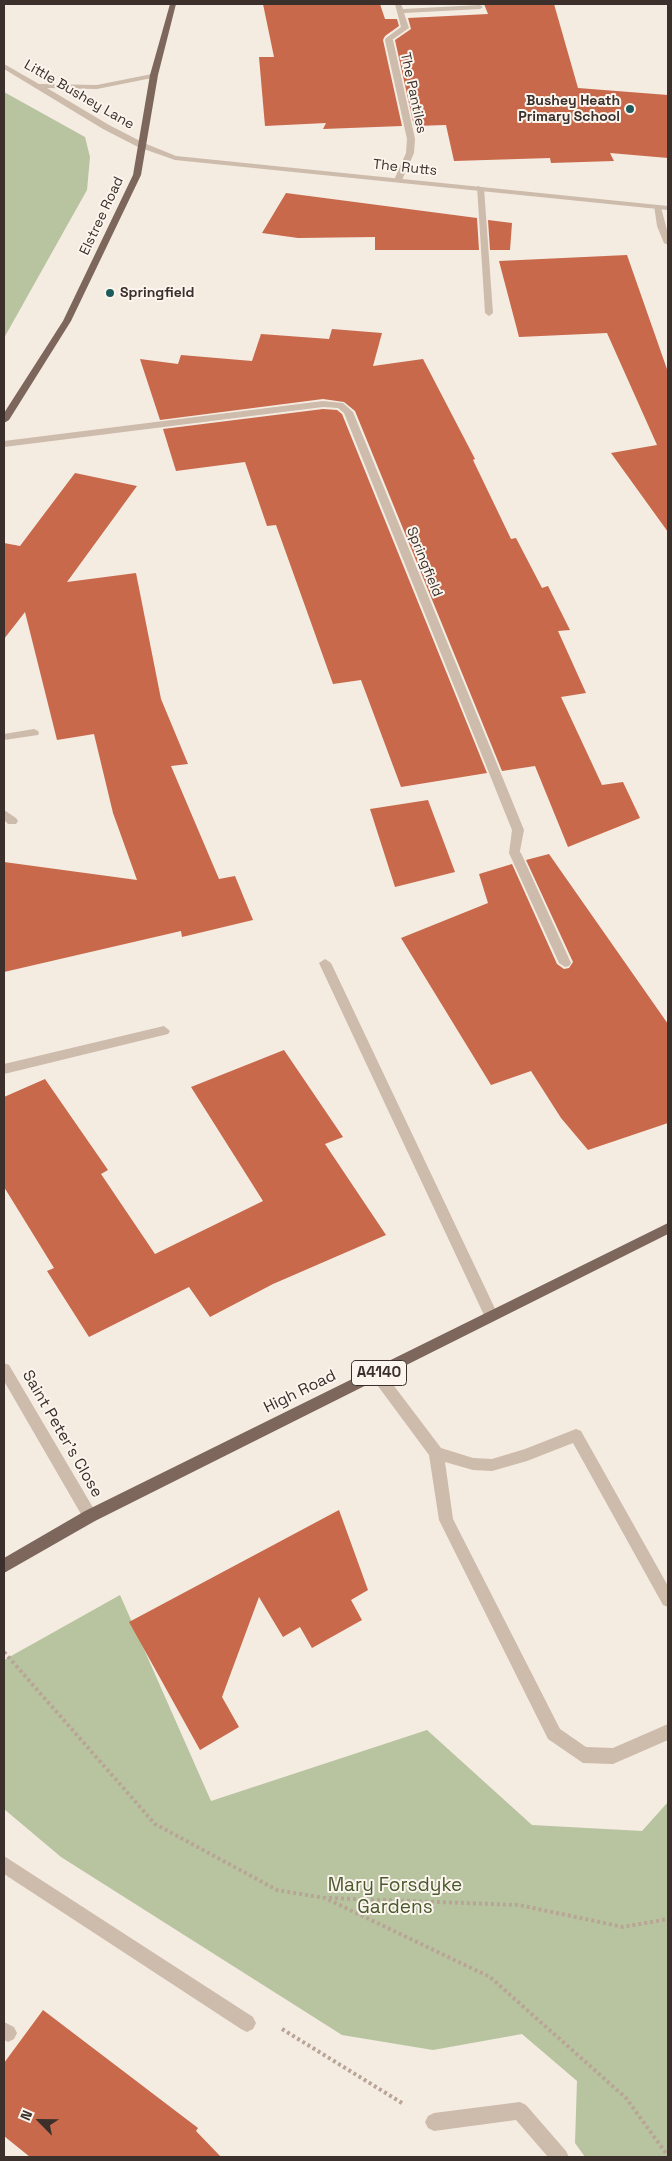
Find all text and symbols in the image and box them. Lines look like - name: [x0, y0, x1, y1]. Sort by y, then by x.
- street label: The Pantiles: [396, 51, 430, 135]
- street label: Little Bushey Lane: [21, 57, 137, 133]
- place label: Bushey Heath Primary School: [518, 93, 620, 125]
- marker: Bushey Heath Primary School: [624, 103, 636, 115]
- street label: The Rutts: [372, 156, 438, 180]
- street label: Elstree Road: [77, 174, 127, 258]
- place label: Springfield: [120, 285, 194, 301]
- marker: Springfield: [104, 287, 116, 299]
- street label: Springfield: [402, 525, 446, 599]
- road number: A4140: [352, 1360, 406, 1386]
- street label: High Road: [261, 1366, 339, 1418]
- street label: Saint Peter's Close: [18, 1367, 106, 1501]
- park label: Mary Forsdyke Gardens: [328, 1875, 462, 1919]
- north arrow: [15, 2096, 65, 2146]
- text: N: [16, 2107, 36, 2123]

